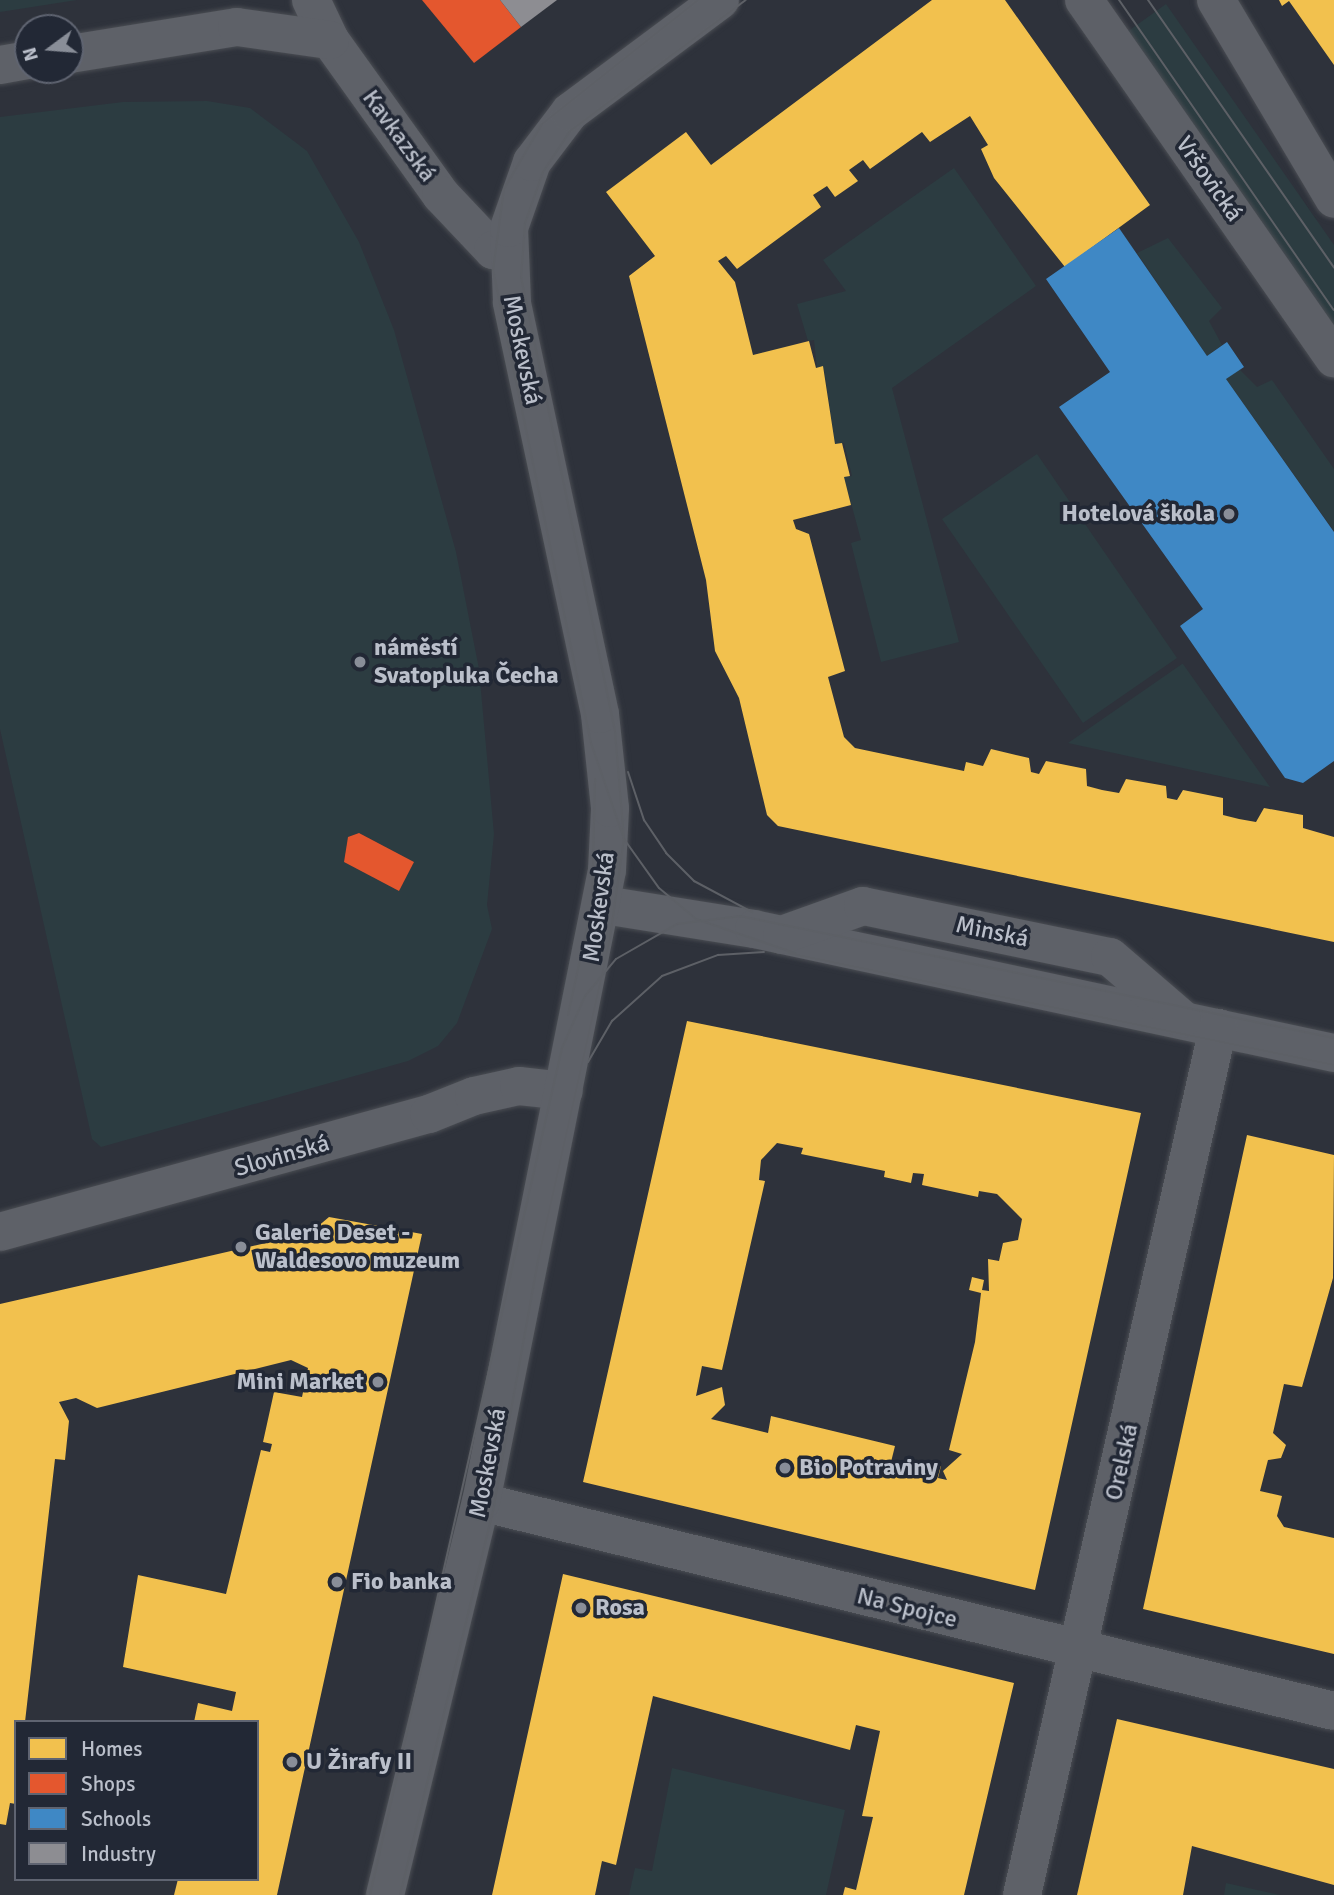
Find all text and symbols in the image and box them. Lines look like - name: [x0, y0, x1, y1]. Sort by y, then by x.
- north arrow: [14, 14, 84, 84]
- text: N: [17, 45, 44, 64]
- street label: Kavkazská: [356, 84, 442, 188]
- street label: Vršovická: [1169, 131, 1249, 227]
- street label: Moskevská: [496, 293, 548, 407]
- place label: Hotelová škola: [1061, 500, 1215, 528]
- marker: Hotelová škola: [1221, 506, 1237, 522]
- place label: náměstí Svatopluka Čecha: [374, 634, 559, 690]
- marker: náměstí Svatopluka Čecha: [352, 654, 368, 670]
- street label: Moskevská: [577, 850, 621, 964]
- street label: Minská: [953, 910, 1031, 954]
- street label: Slovinská: [231, 1129, 333, 1183]
- place label: Galerie Deset - Waldesovo muzeum: [255, 1219, 460, 1275]
- marker: Galerie Deset - Waldesovo muzeum: [233, 1239, 249, 1255]
- place label: Mini Market: [236, 1368, 364, 1396]
- marker: Mini Market: [370, 1374, 386, 1390]
- street label: Moskevská: [463, 1406, 513, 1520]
- street label: Orelská: [1099, 1421, 1145, 1503]
- place label: Bio Potraviny: [799, 1454, 938, 1482]
- marker: Bio Potraviny: [777, 1460, 793, 1476]
- place label: Fio banka: [351, 1568, 452, 1596]
- marker: Fio banka: [329, 1574, 345, 1590]
- street label: Na Spojce: [854, 1582, 960, 1634]
- place label: Rosa: [595, 1594, 645, 1622]
- marker: Rosa: [573, 1600, 589, 1616]
- legend: [14, 1720, 259, 1881]
- text: Homes: [81, 1736, 143, 1762]
- place label: U Žirafy II: [306, 1748, 412, 1776]
- marker: U Žirafy II: [284, 1754, 300, 1770]
- text: Shops: [81, 1771, 135, 1797]
- text: Schools: [81, 1806, 151, 1832]
- text: Industry: [81, 1841, 156, 1867]

